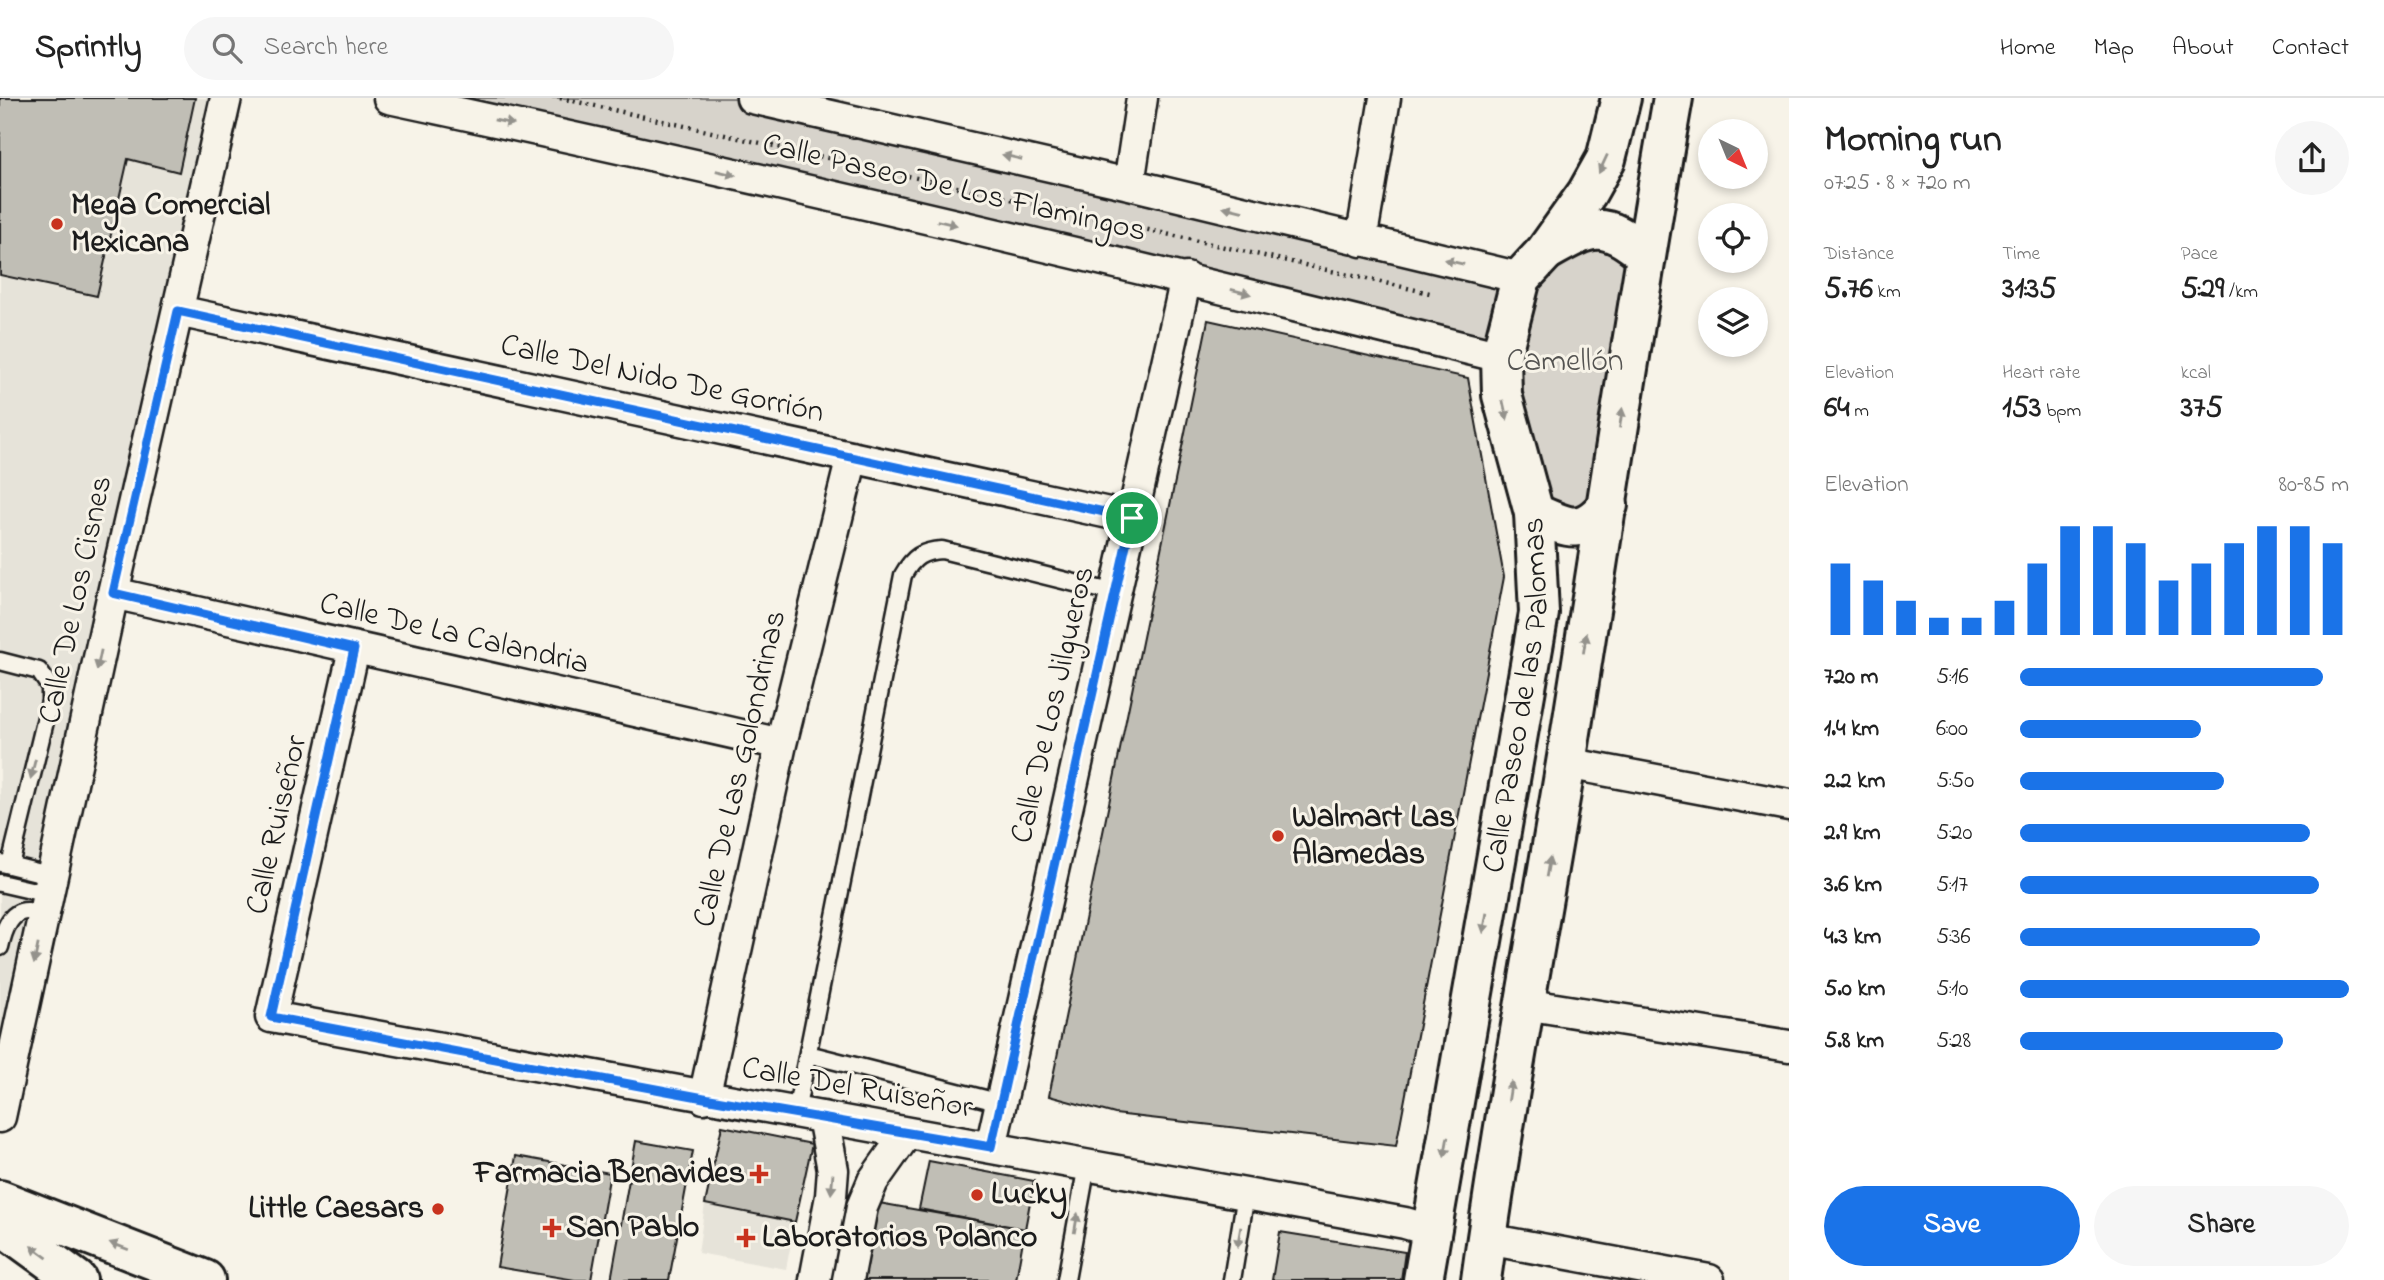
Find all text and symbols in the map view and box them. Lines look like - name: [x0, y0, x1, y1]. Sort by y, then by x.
- search box: [184, 17, 674, 80]
- text: Sprintly: [35, 24, 142, 72]
- icon: search: [208, 29, 246, 67]
- text: Search here: [264, 29, 388, 67]
- text: Home: [2000, 31, 2056, 66]
- text: Map: [2094, 31, 2134, 66]
- text: About: [2172, 31, 2234, 66]
- text: Contact: [2272, 31, 2349, 66]
- text: Morning run: [1824, 113, 2002, 169]
- one-way arrow: [493, 117, 515, 128]
- north arrow: [1698, 119, 1768, 189]
- map controls: [1698, 119, 1768, 357]
- button: share: [2275, 121, 2349, 195]
- street label: Calle Paseo De Los Flamingos: [757, 122, 1151, 256]
- one-way arrow: [1001, 151, 1023, 162]
- one-way arrow: [1597, 154, 1609, 174]
- one-way arrow: [715, 167, 737, 178]
- text: 07:25 · 8 × 720 m: [1824, 167, 1971, 200]
- place label: Mega Comercial Mexicana: [71, 183, 270, 267]
- one-way arrow: [1222, 203, 1244, 214]
- button: locate: [1698, 203, 1768, 273]
- marker: Mega Comercial Mexicana: [49, 216, 65, 232]
- one-way arrow: [936, 218, 958, 229]
- text: Distance: [1824, 241, 1894, 268]
- text: Time: [2002, 241, 2040, 268]
- text: Pace: [2181, 241, 2218, 268]
- one-way arrow: [1443, 257, 1465, 268]
- text: 5.76: [1824, 268, 1873, 312]
- text: 31:35: [2002, 268, 2056, 312]
- text: 5:29: [2181, 268, 2224, 312]
- text: km: [1873, 279, 1901, 306]
- text: /km: [2224, 279, 2258, 306]
- one-way arrow: [1230, 287, 1252, 298]
- button: layers: [1698, 287, 1768, 357]
- street label: Calle Del Nido De Gorrión: [496, 323, 828, 437]
- park label: Camellón: [1506, 339, 1624, 386]
- text: Elevation: [1824, 360, 1894, 387]
- text: Heart rate: [2002, 360, 2080, 387]
- text: kcal: [2181, 360, 2211, 387]
- text: 64: [1824, 387, 1850, 431]
- text: 153: [2002, 387, 2041, 431]
- text: 375: [2181, 387, 2223, 431]
- text: m: [1850, 398, 1869, 425]
- text: bpm: [2041, 398, 2081, 425]
- one-way arrow: [1500, 399, 1511, 421]
- one-way arrow: [1615, 407, 1626, 429]
- text: Elevation: [1824, 469, 1909, 502]
- text: 80–85 m: [2278, 469, 2349, 502]
- street label: Calle De Los Cisnes: [28, 472, 126, 728]
- pin: [1102, 488, 1162, 548]
- icon: arrive: [1113, 499, 1151, 537]
- street label: Calle Paseo de las Palomas: [1471, 517, 1563, 877]
- street label: Calle De Los Jilgueros: [999, 562, 1109, 848]
- street label: Calle De La Calandria: [315, 581, 593, 689]
- street label: Calle De Las Golondrinas: [682, 606, 800, 932]
- one-way arrow: [1580, 632, 1591, 654]
- one-way arrow: [93, 649, 104, 671]
- text: 720 m: [1824, 661, 1878, 694]
- text: 5:16: [1936, 661, 1969, 694]
- text: 1.4 km: [1824, 713, 1879, 746]
- text: 6:00: [1936, 713, 1968, 746]
- street label: Calle Ruiseñor: [235, 731, 321, 919]
- one-way arrow: [27, 759, 38, 781]
- text: 2.2 km: [1824, 765, 1885, 798]
- text: 5:50: [1936, 765, 1974, 798]
- place label: Walmart Las Alamedas: [1292, 795, 1456, 879]
- text: 2.9 km: [1824, 817, 1881, 850]
- text: 5:20: [1936, 817, 1972, 850]
- marker: Walmart Las Alamedas: [1270, 828, 1286, 844]
- one-way arrow: [1543, 856, 1554, 878]
- text: 3.6 km: [1824, 869, 1882, 902]
- text: 5:17: [1936, 869, 1968, 902]
- one-way arrow: [1479, 912, 1490, 934]
- text: 4.3 km: [1824, 921, 1881, 954]
- text: 5:36: [1936, 921, 1971, 954]
- one-way arrow: [30, 943, 41, 965]
- text: 5.0 km: [1824, 973, 1885, 1006]
- text: 5:10: [1936, 973, 1968, 1006]
- text: 5.8 km: [1824, 1025, 1884, 1058]
- text: 5:28: [1936, 1025, 1971, 1058]
- street label: Calle Del Ruiseñor: [738, 1046, 976, 1132]
- one-way arrow: [1505, 1080, 1516, 1102]
- one-way arrow: [1440, 1136, 1451, 1158]
- place label: Farmacia Benavides: [472, 1151, 745, 1198]
- marker: Farmacia Benavides: [751, 1166, 767, 1182]
- place label: Lucky: [991, 1172, 1067, 1220]
- one-way arrow: [826, 1173, 837, 1195]
- place label: Little Caesars: [248, 1186, 424, 1233]
- button: Save: [1824, 1186, 2080, 1266]
- button: Share: [2094, 1186, 2349, 1266]
- marker: Lucky: [969, 1187, 985, 1203]
- marker: Little Caesars: [430, 1201, 446, 1217]
- place label: San Pablo: [566, 1205, 699, 1252]
- one-way arrow: [1071, 1211, 1082, 1233]
- place label: Laboratorios Polanco: [762, 1215, 1037, 1262]
- marker: San Pablo: [544, 1220, 560, 1236]
- one-way arrow: [1233, 1226, 1244, 1248]
- marker: Laboratorios Polanco: [736, 1228, 756, 1248]
- one-way arrow: [108, 1241, 129, 1252]
- one-way arrow: [29, 1245, 48, 1259]

